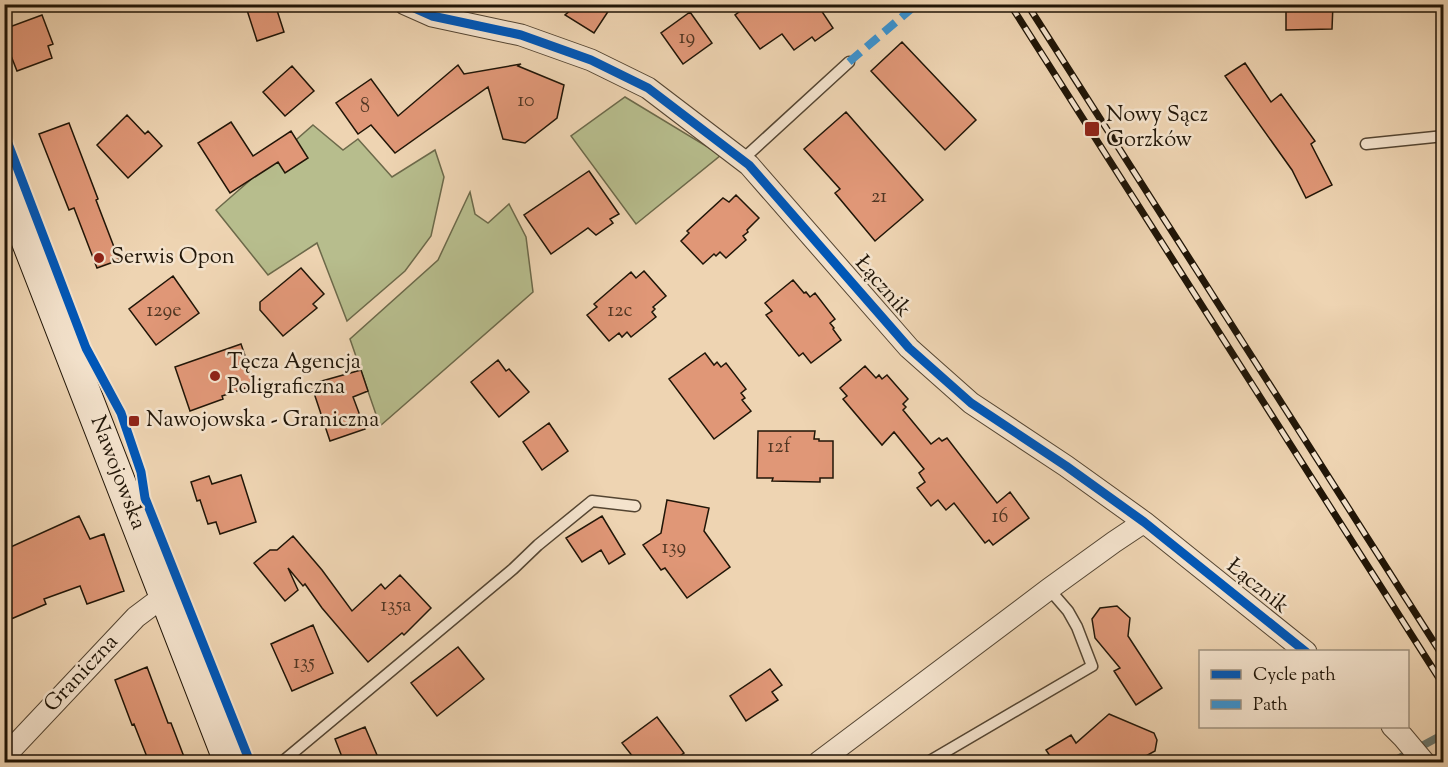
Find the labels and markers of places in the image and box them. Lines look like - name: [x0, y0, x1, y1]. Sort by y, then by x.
- place label: Nowy Sącz Gorzków: [1106, 100, 1208, 157]
- marker: Nowy Sącz Gorzków: [1083, 120, 1101, 138]
- place label: Serwis Opon: [111, 242, 235, 274]
- marker: Serwis Opon: [92, 251, 106, 265]
- place label: Tęcza Agencja Poligraficzna: [227, 347, 361, 404]
- marker: Tęcza Agencja Poligraficzna: [208, 369, 222, 383]
- place label: Nawojowska - Graniczna: [146, 405, 380, 437]
- marker: Nawojowska - Graniczna: [127, 414, 141, 428]

